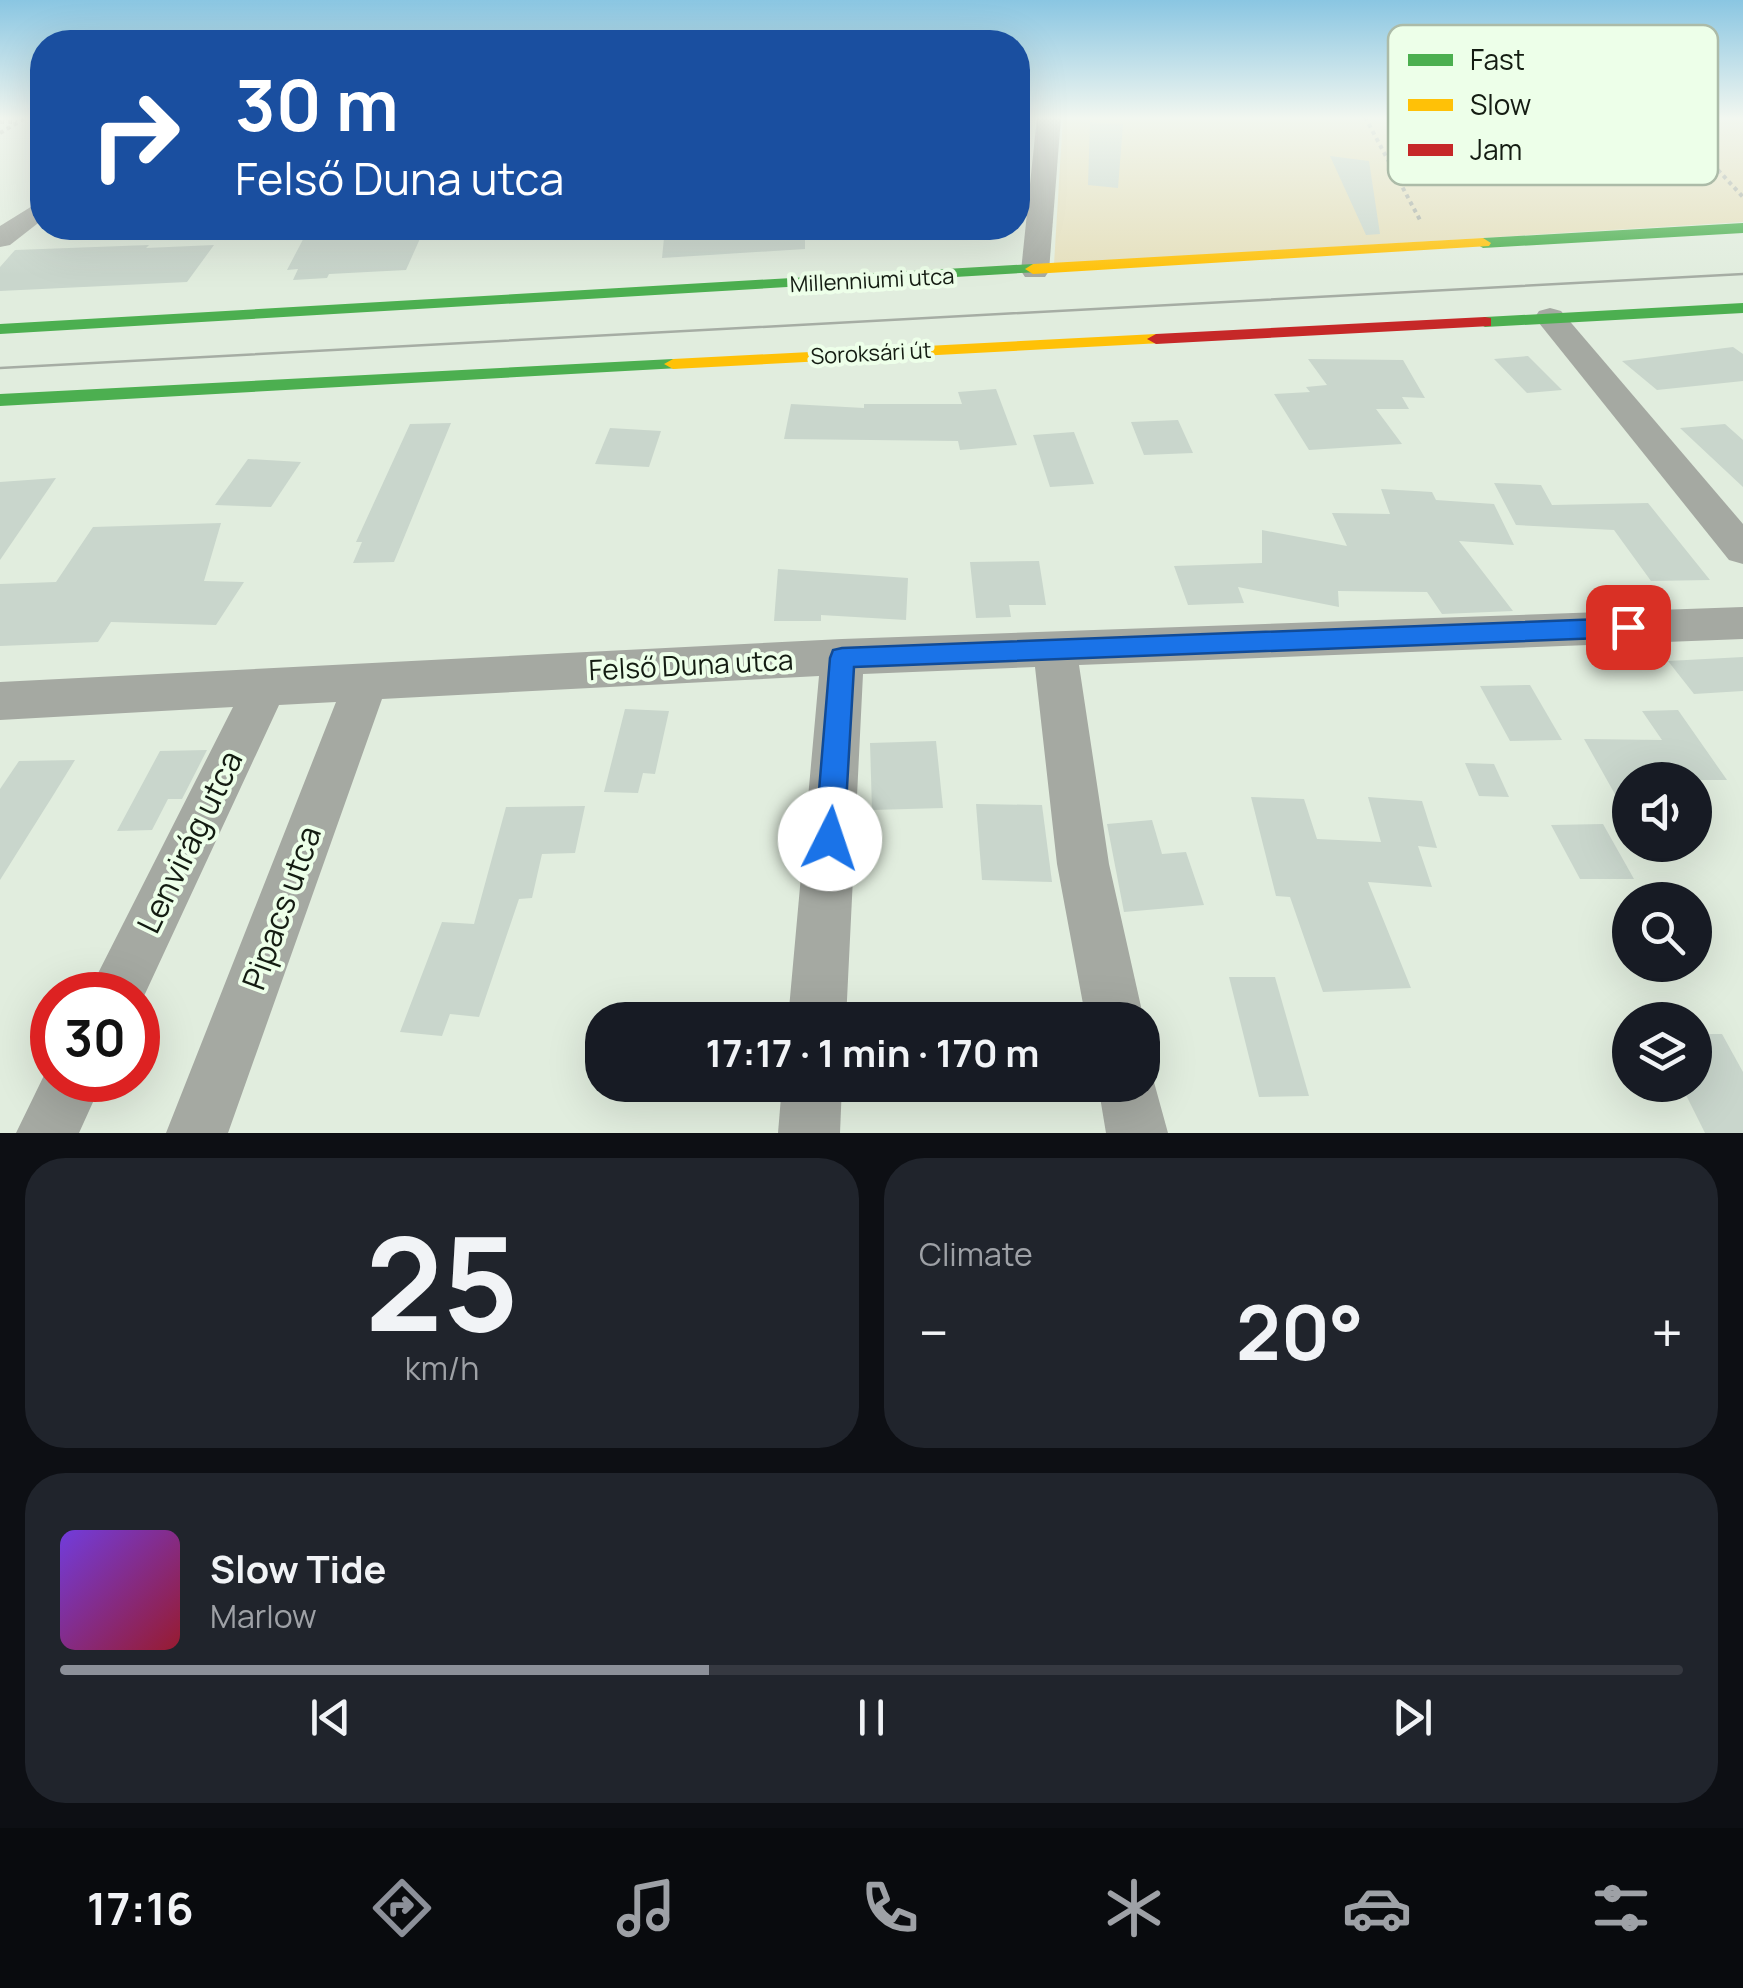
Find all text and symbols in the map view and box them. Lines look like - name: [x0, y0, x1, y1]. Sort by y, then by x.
- legend: [1388, 25, 1718, 185]
- text: Fast: [1470, 40, 1525, 78]
- text: 30 m: [235, 56, 399, 152]
- icon: right: [70, 70, 200, 200]
- text: Slow: [1470, 85, 1531, 123]
- text: Jam: [1470, 130, 1522, 168]
- text: Felső Duna utca: [235, 147, 564, 209]
- street label: Millenniumi utca: [789, 261, 955, 299]
- street label: Soroksári út: [810, 335, 932, 371]
- pin: [1586, 585, 1671, 670]
- icon: arrive: [1601, 600, 1656, 655]
- street label: Felső Duna utca: [588, 640, 794, 688]
- street label: Lenvirág utca: [126, 743, 252, 940]
- map controls: [1612, 762, 1712, 1102]
- button: sound: [1612, 762, 1712, 862]
- position arrow: [778, 787, 882, 891]
- street label: Pipacs utca: [231, 820, 331, 996]
- button: search: [1612, 882, 1712, 982]
- speed limit sign: 30: [30, 972, 160, 1102]
- button: layers: [1612, 1002, 1712, 1102]
- text: 17:17 · 1 min · 170 m: [705, 1026, 1040, 1078]
- text: 25: [365, 1192, 519, 1370]
- text: Climate: [919, 1232, 1033, 1276]
- text: 20°: [1236, 1280, 1364, 1383]
- text: −: [919, 1294, 949, 1370]
- text: +: [1651, 1294, 1683, 1370]
- text: km/h: [405, 1346, 479, 1390]
- text: Slow Tide: [210, 1542, 387, 1594]
- text: Marlow: [210, 1594, 317, 1638]
- icon: previous: [303, 1690, 358, 1745]
- icon: pause: [844, 1690, 899, 1745]
- icon: next: [1385, 1690, 1440, 1745]
- icon: directions: [367, 1873, 437, 1943]
- icon: music: [611, 1873, 681, 1943]
- icon: phone: [855, 1873, 925, 1943]
- icon: climate: [1099, 1873, 1169, 1943]
- icon: car: [1342, 1873, 1412, 1943]
- icon: filters: [1586, 1873, 1656, 1943]
- text: 17:16: [87, 1877, 194, 1939]

